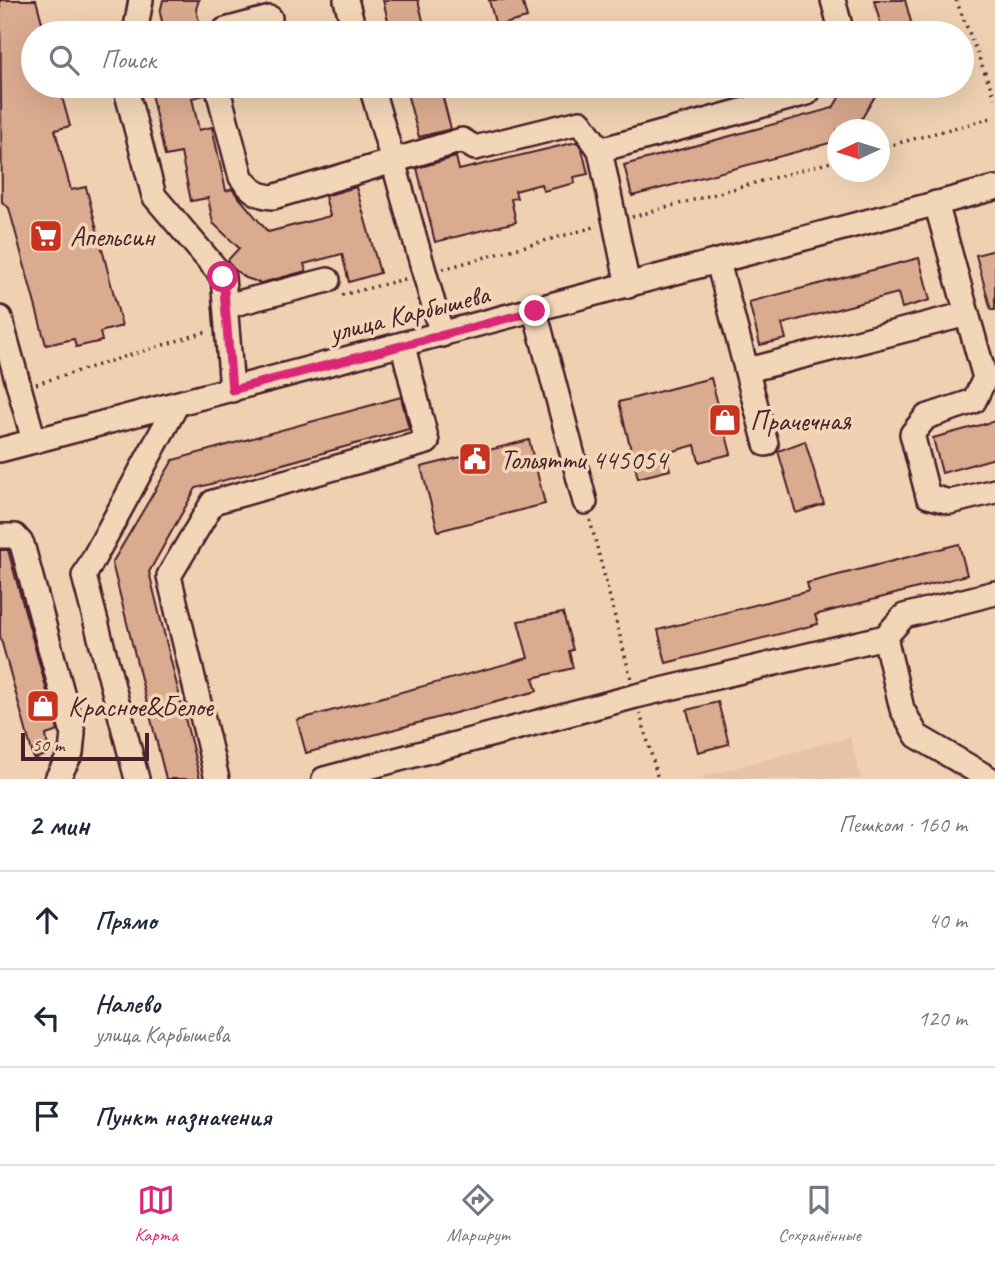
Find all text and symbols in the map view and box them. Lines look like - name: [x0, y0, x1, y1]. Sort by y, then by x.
- search box: [21, 21, 974, 98]
- icon: search: [45, 41, 83, 79]
- text: Поиск: [101, 43, 156, 76]
- north arrow: [827, 119, 890, 182]
- supermarket icon: Апельсин: [27, 217, 65, 255]
- place label: Апельсин: [70, 219, 156, 254]
- route start: [207, 261, 238, 292]
- street label: улица Карбышева: [323, 276, 494, 350]
- route end: [519, 295, 550, 326]
- shop icon: Прачечная: [706, 401, 744, 439]
- place label: Прачечная: [750, 403, 852, 438]
- public building icon: Тольятти 445054: [456, 440, 494, 478]
- place label: Тольятти 445054: [500, 442, 670, 477]
- shop icon: Красное&Белое: [24, 687, 62, 725]
- place label: Красное&Белое: [68, 689, 215, 724]
- scale bar: [21, 730, 149, 762]
- text: 50 m: [32, 733, 64, 757]
- text: 2 мин: [28, 806, 89, 844]
- text: Пешком · 160 m: [839, 810, 967, 839]
- icon: ahead: [28, 901, 66, 939]
- text: Прямо: [95, 904, 157, 937]
- text: 40 m: [928, 906, 967, 935]
- text: Налево: [95, 987, 161, 1020]
- icon: left: [28, 999, 66, 1037]
- text: 120 m: [918, 1004, 967, 1033]
- text: улица Карбышева: [95, 1020, 229, 1049]
- icon: arrive: [28, 1097, 66, 1135]
- text: Пункт назначения: [95, 1100, 271, 1133]
- tab: Карта: [134, 1181, 178, 1247]
- tab: Маршрут: [447, 1181, 509, 1247]
- tab: Сохранённые: [778, 1181, 861, 1247]

